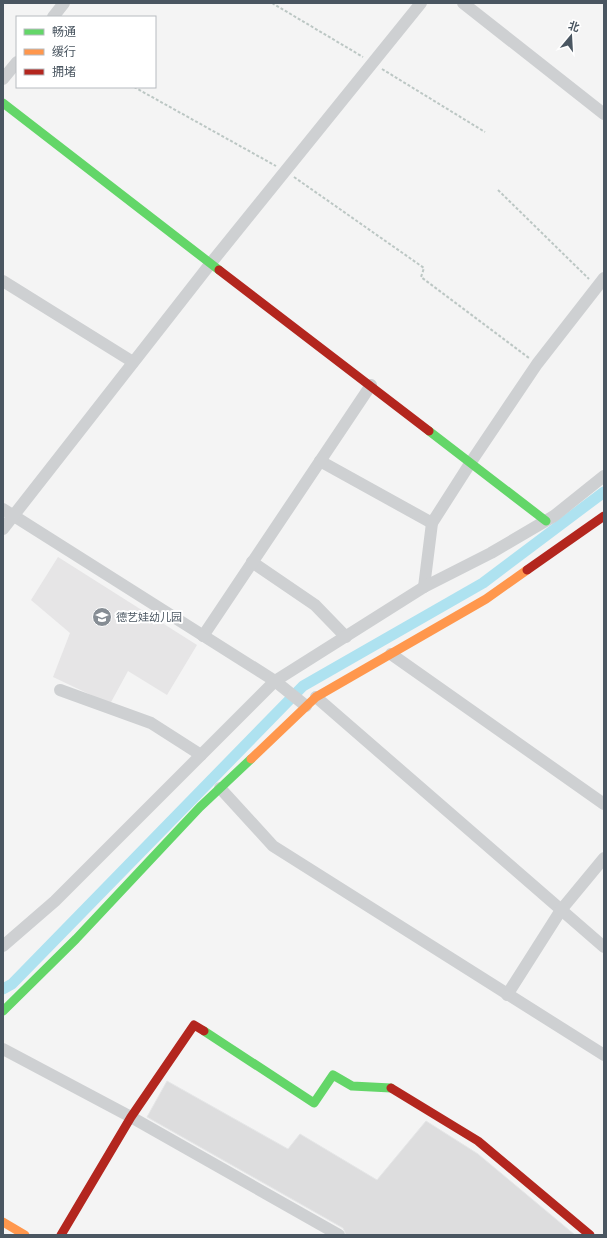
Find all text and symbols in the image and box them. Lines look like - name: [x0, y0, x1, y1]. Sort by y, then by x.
- legend: [16, 16, 156, 88]
- north arrow: [551, 16, 591, 56]
- text: 北: [566, 17, 582, 36]
- text: 畅通: [52, 23, 76, 40]
- text: 缓行: [52, 43, 76, 60]
- text: 拥堵: [52, 63, 76, 80]
- school or university icon: 德艺娃幼儿园: [91, 606, 113, 628]
- place label: 德艺娃幼儿园: [116, 609, 182, 625]

